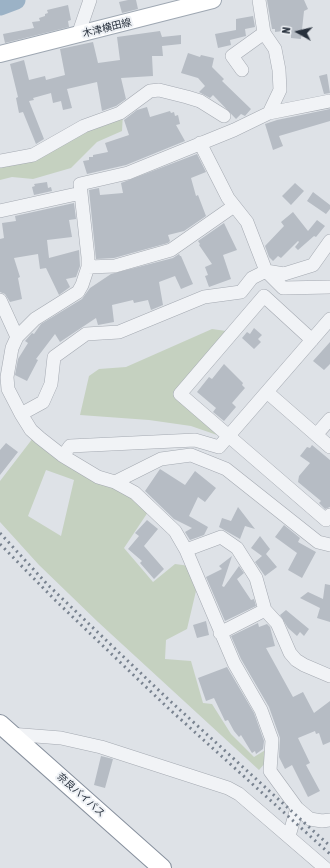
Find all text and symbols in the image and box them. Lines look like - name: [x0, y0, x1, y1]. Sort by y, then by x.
- north arrow: [278, 12, 318, 52]
- street label: 木津横田線: [81, 16, 133, 40]
- text: N: [280, 26, 293, 34]
- street label: 奈良バイパス: [55, 770, 107, 820]

